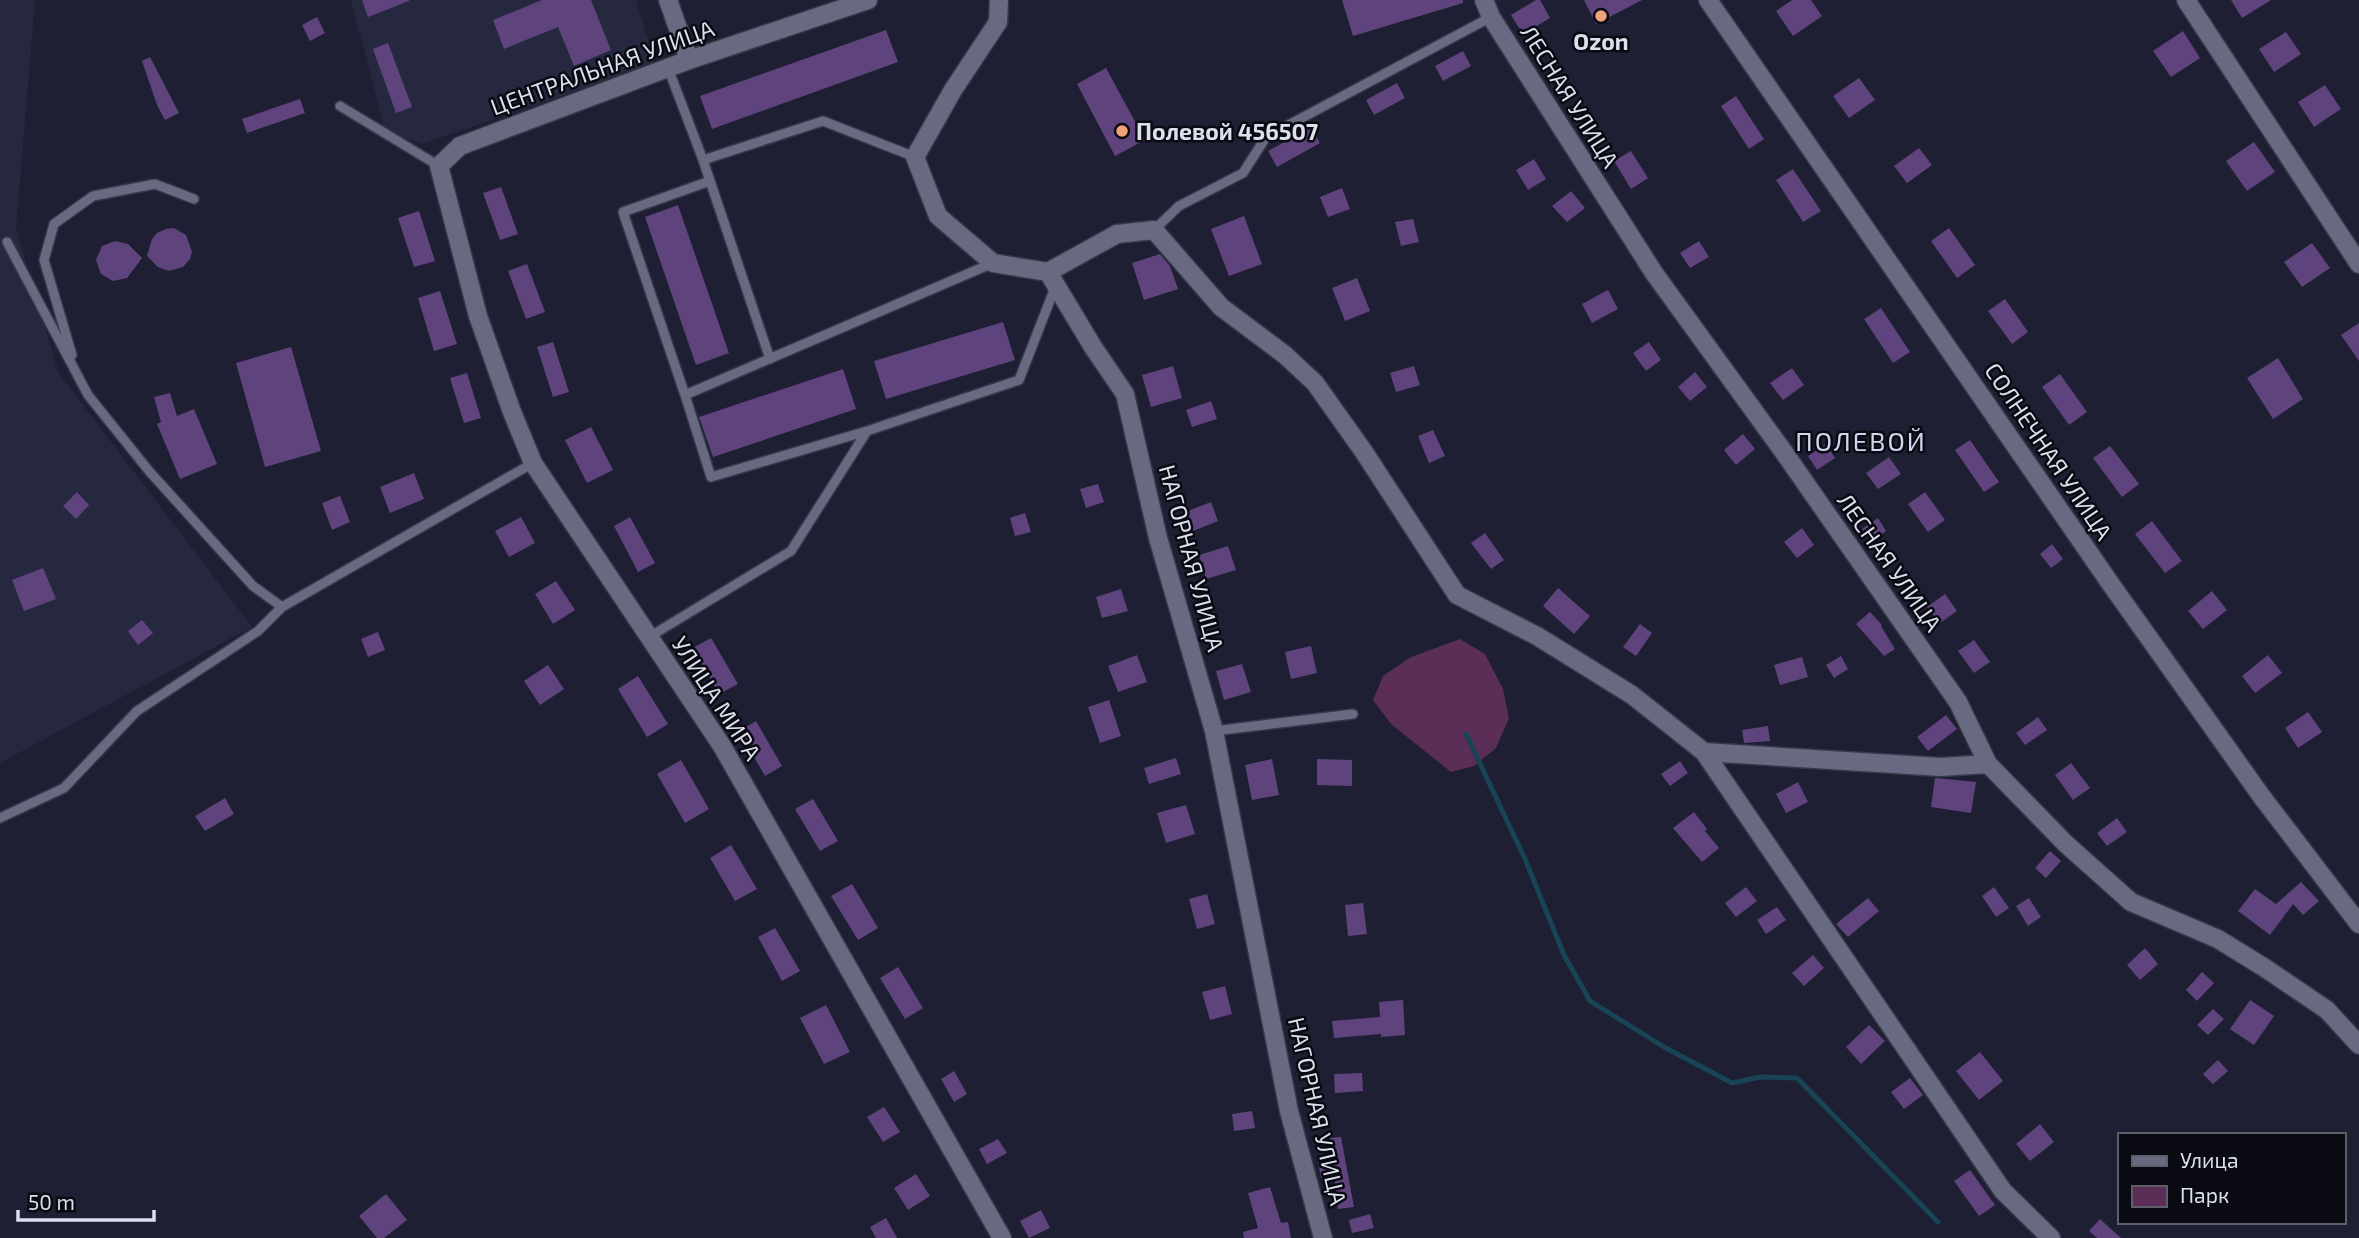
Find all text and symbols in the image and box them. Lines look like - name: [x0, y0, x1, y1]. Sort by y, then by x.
- marker: Ozon: [1593, 8, 1609, 24]
- street label: ЦЕНТРАЛЬНАЯ УЛИЦА: [486, 13, 718, 121]
- street label: ЛЕСНАЯ УЛИЦА: [1515, 20, 1625, 173]
- place label: Ozon: [1573, 27, 1629, 55]
- place label: Полевой 456507: [1136, 117, 1318, 145]
- marker: Полевой 456507: [1114, 123, 1130, 139]
- street label: СОЛНЕЧНАЯ УЛИЦА: [1979, 357, 2119, 545]
- district label: ПОЛЕВОЙ: [1795, 425, 1927, 456]
- street label: НАГОРНАЯ УЛИЦА: [1154, 462, 1231, 655]
- street label: ЛЕСНАЯ УЛИЦА: [1832, 487, 1949, 637]
- street label: УЛИЦА МИРА: [667, 631, 768, 766]
- street label: НАГОРНАЯ УЛИЦА: [1283, 1014, 1353, 1208]
- legend: [2118, 1133, 2345, 1224]
- text: Улица: [2180, 1147, 2239, 1172]
- scale bar: [18, 1178, 154, 1222]
- text: Парк: [2180, 1182, 2229, 1207]
- text: 50 m: [28, 1189, 75, 1214]

